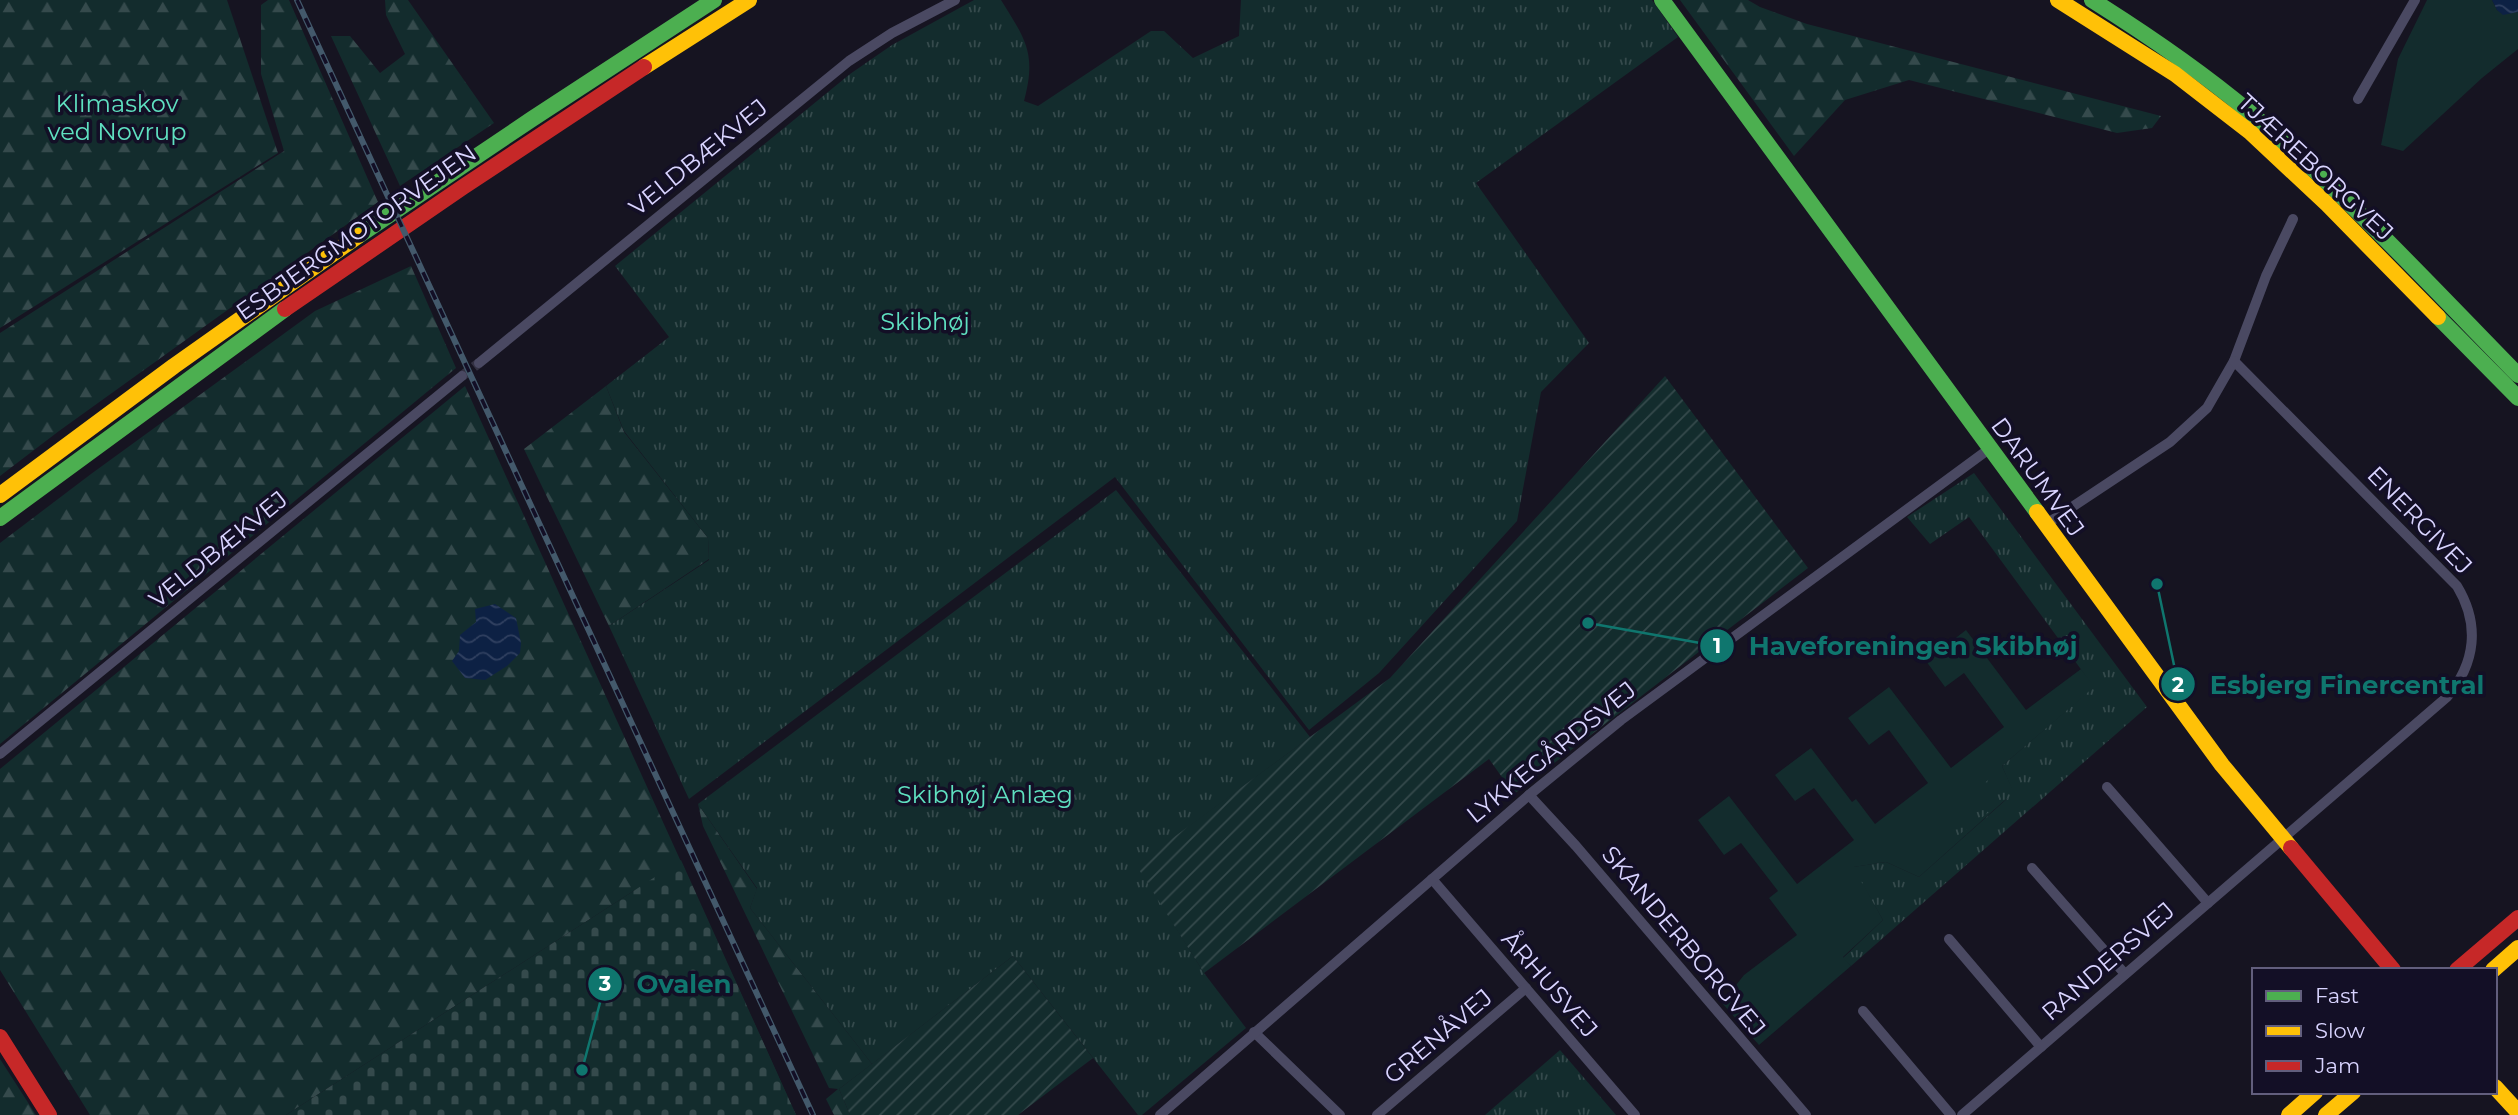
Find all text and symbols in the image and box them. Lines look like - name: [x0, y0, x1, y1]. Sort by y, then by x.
- street label: TJÆREBORGVEJ: [2232, 88, 2400, 246]
- park label: Klimaskov ved Novrup: [48, 89, 186, 146]
- street label: VELDBÆKVEJ: [623, 92, 773, 222]
- street label: ESBJERGMOTORVEJEN: [230, 138, 482, 326]
- park label: Skibhøj: [880, 307, 970, 336]
- street label: DARUMVEJ: [1985, 412, 2091, 542]
- street label: ENERGIVEJ: [2361, 460, 2479, 580]
- street label: VELDBÆKVEJ: [143, 484, 293, 614]
- callout: Haveforeningen Skibhøj: [1699, 623, 2091, 670]
- text: Haveforeningen Skibhøj: [1749, 630, 2077, 662]
- text: 1: [1713, 633, 1721, 658]
- callout: Esbjerg Finercentral: [2161, 661, 2498, 708]
- text: Esbjerg Finercentral: [2210, 669, 2484, 701]
- text: 2: [2172, 672, 2184, 697]
- street label: LYKKEGÅRDSVEJ: [1460, 675, 1642, 829]
- park label: Skibhøj Anlæg: [897, 780, 1073, 809]
- street label: SKANDERBORGVEJ: [1596, 840, 1772, 1042]
- street label: RANDERSVEJ: [2036, 895, 2180, 1027]
- street label: ÅRHUSVEJ: [1496, 925, 1604, 1043]
- callout: Ovalen: [588, 960, 746, 1007]
- text: Ovalen: [636, 968, 732, 1000]
- legend: [2252, 968, 2497, 1094]
- text: 3: [598, 971, 611, 996]
- street label: GRENÅVEJ: [1378, 982, 1498, 1090]
- text: Fast: [2315, 983, 2359, 1008]
- text: Slow: [2315, 1018, 2365, 1043]
- text: Jam: [2314, 1053, 2360, 1078]

